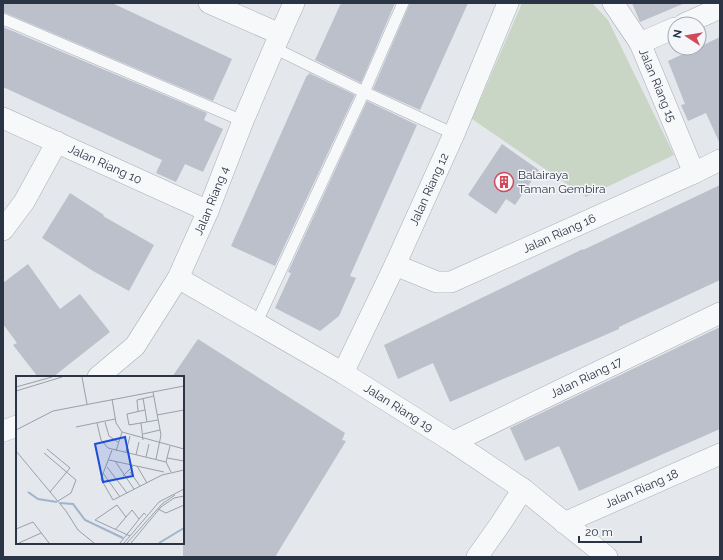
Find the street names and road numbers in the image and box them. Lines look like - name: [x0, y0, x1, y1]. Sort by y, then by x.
- street label: Jalan Riang 15: [636, 46, 679, 124]
- street label: Jalan Riang 10: [66, 142, 144, 187]
- street label: Jalan Riang 12: [407, 151, 452, 228]
- street label: Jalan Riang 4: [191, 164, 232, 237]
- street label: Jalan Riang 16: [520, 211, 598, 256]
- street label: Jalan Riang 17: [548, 354, 625, 401]
- street label: Jalan Riang 19: [362, 381, 436, 435]
- street label: Jalan Riang 18: [603, 466, 681, 511]

